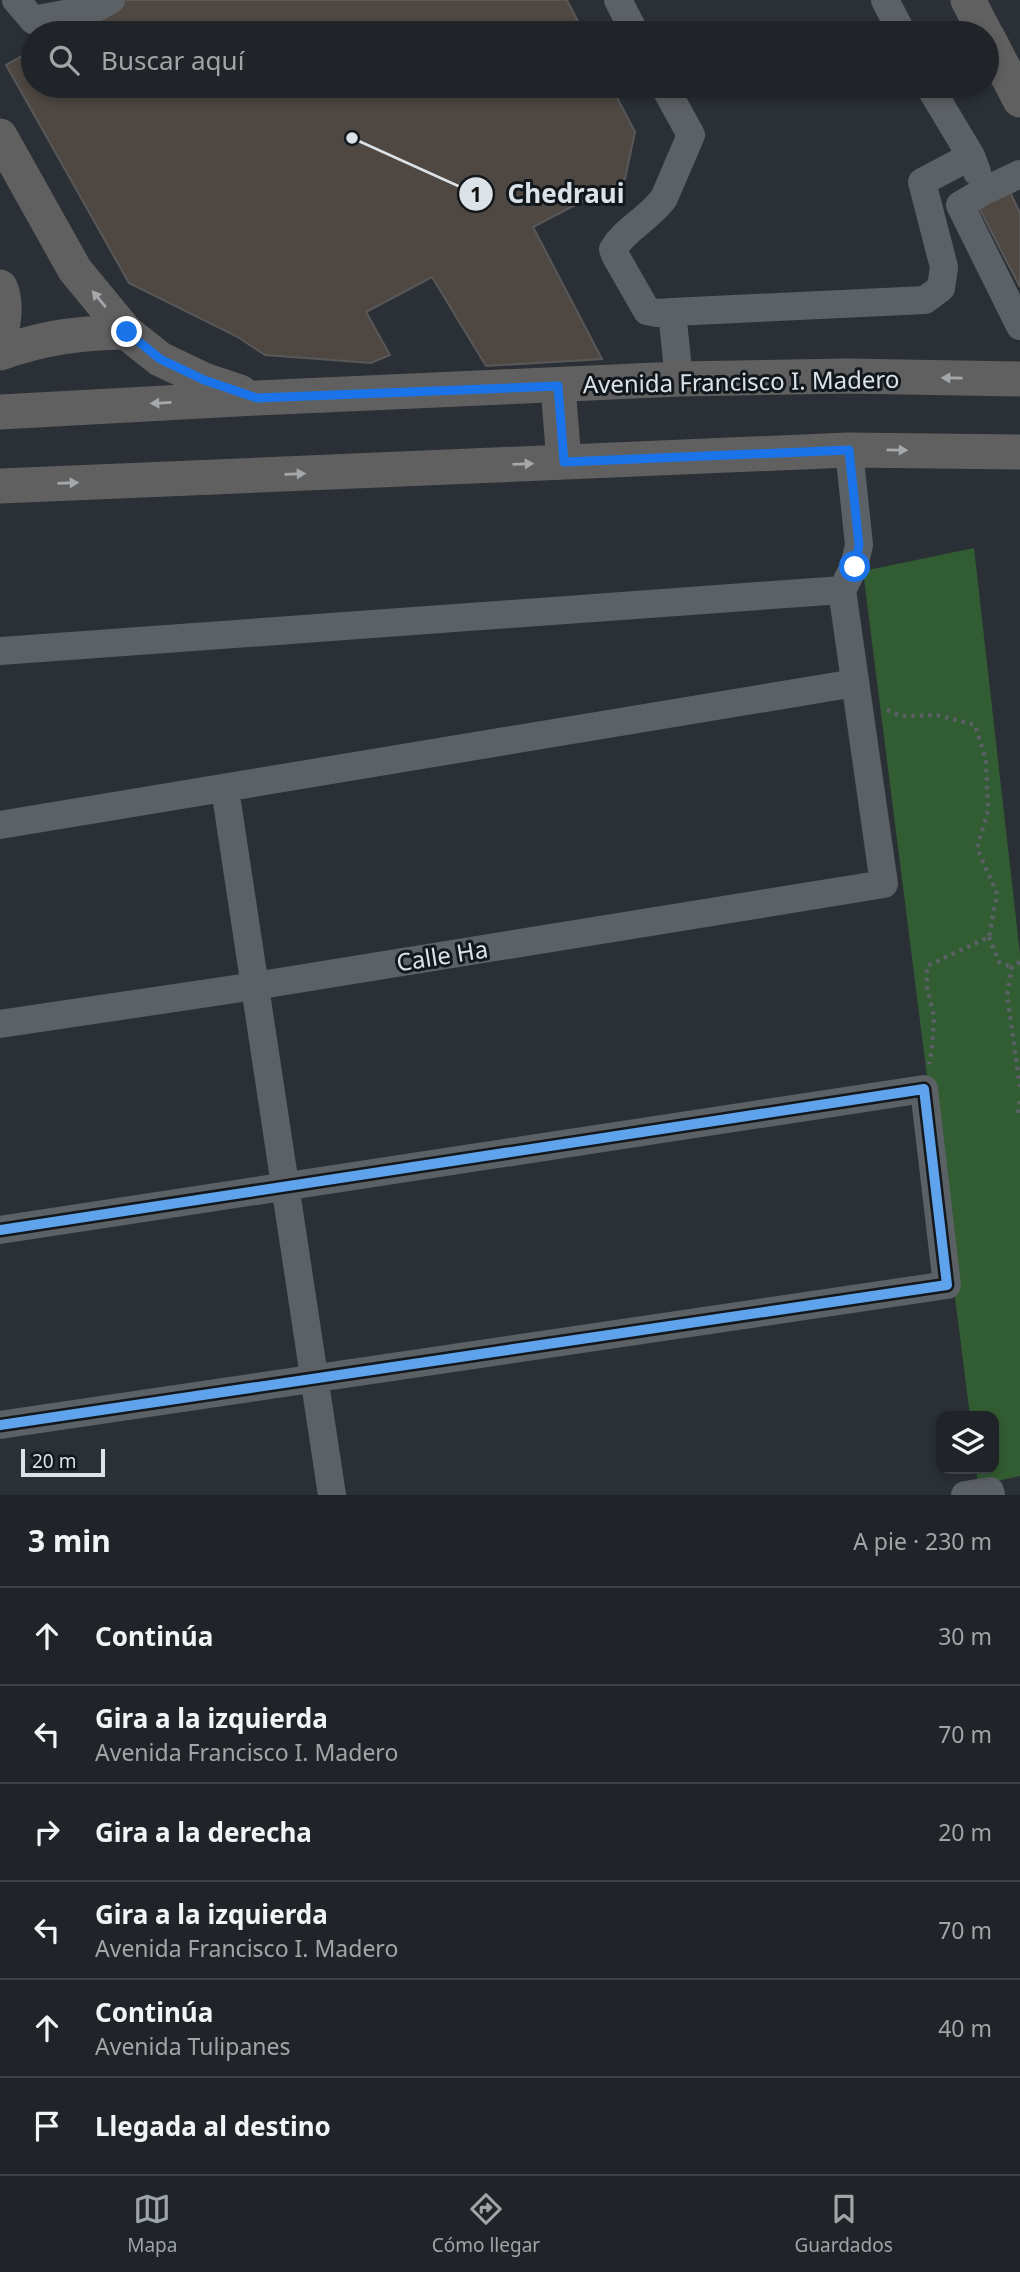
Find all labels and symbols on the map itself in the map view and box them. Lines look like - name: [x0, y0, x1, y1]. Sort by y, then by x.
- callout: Chedraui: [459, 171, 639, 218]
- text: Chedraui: [508, 175, 624, 211]
- text: 1: [470, 180, 482, 208]
- one-way arrow: [92, 291, 107, 308]
- route end: [111, 316, 142, 347]
- street label: Avenida Francisco I. Madero: [582, 362, 900, 400]
- one-way arrow: [941, 372, 963, 383]
- one-way arrow: [150, 398, 172, 409]
- one-way arrow: [886, 445, 908, 456]
- one-way arrow: [512, 458, 534, 469]
- one-way arrow: [285, 468, 307, 479]
- one-way arrow: [57, 478, 79, 489]
- route start: [839, 551, 870, 582]
- street label: Calle Ha: [394, 932, 490, 978]
- scale bar: [21, 1446, 105, 1478]

